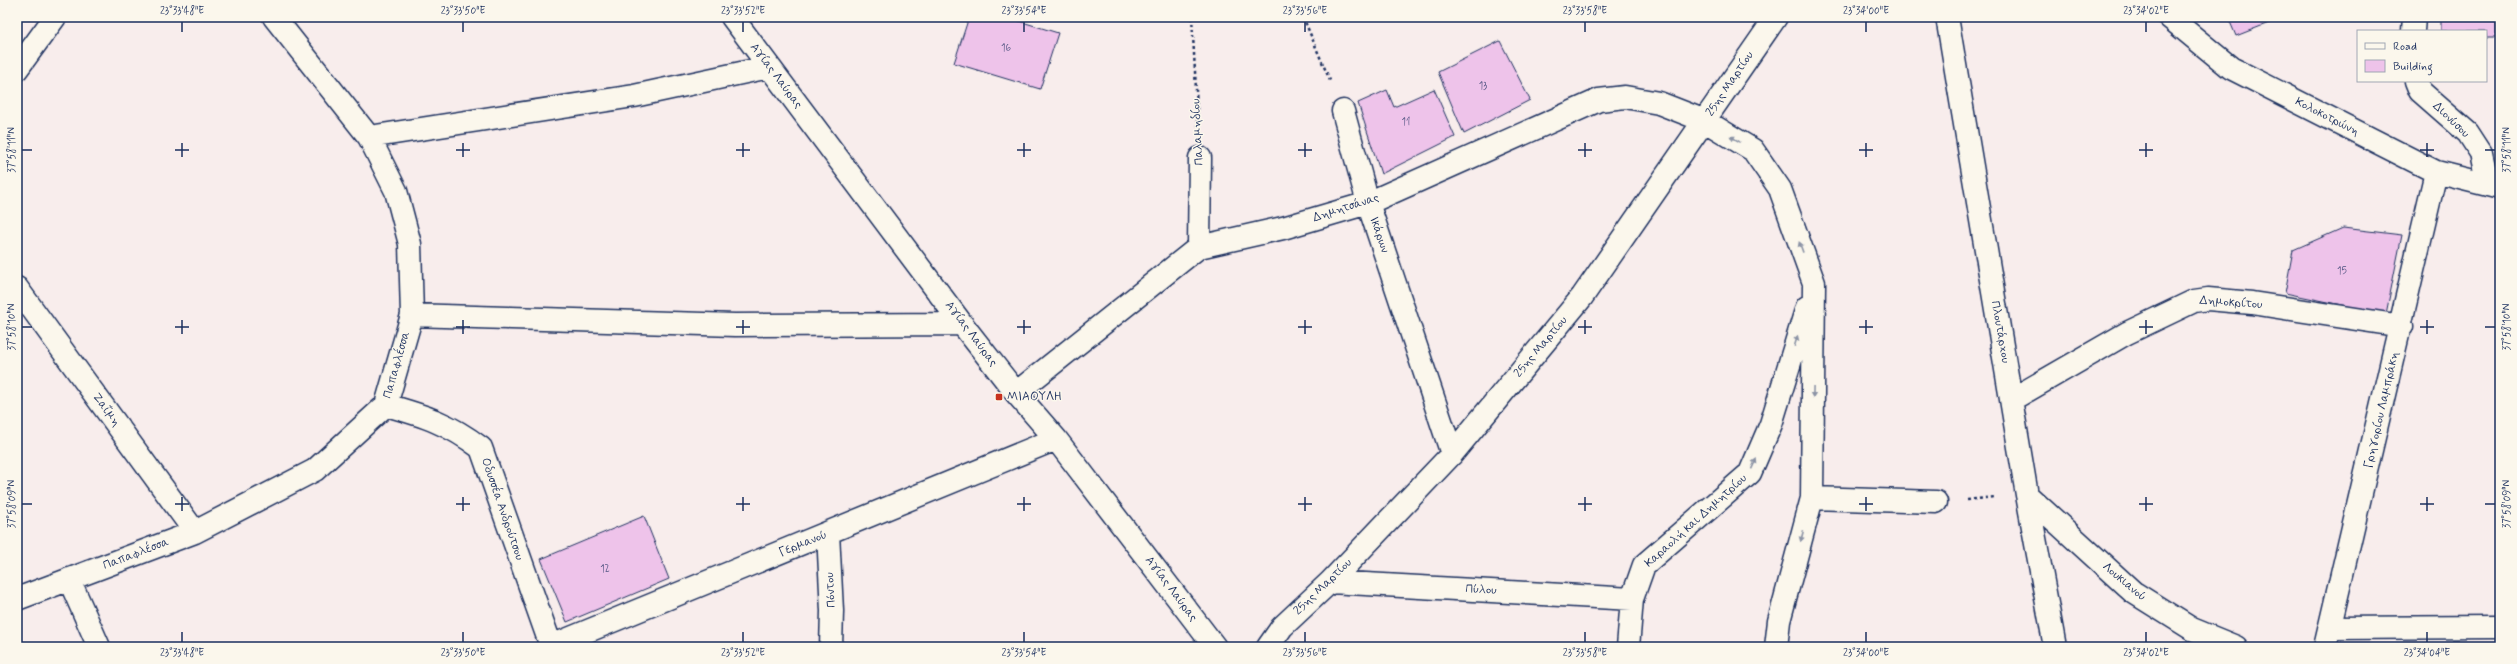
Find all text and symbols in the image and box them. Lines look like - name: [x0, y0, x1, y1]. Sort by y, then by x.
- text: 23°33'48"E: [160, 4, 204, 18]
- text: 23°33'50"E: [441, 4, 485, 18]
- text: 23°33'52"E: [721, 4, 765, 18]
- text: 23°33'54"E: [1002, 4, 1047, 18]
- text: 23°33'56"E: [1283, 4, 1327, 18]
- text: 23°33'58"E: [1563, 4, 1607, 18]
- text: 23°34'00"E: [1843, 4, 1889, 18]
- text: 23°34'02"E: [2123, 4, 2169, 18]
- legend: [2357, 30, 2487, 82]
- text: Road: [2393, 39, 2417, 55]
- street label: Αγίας Λαύρας: [746, 40, 806, 112]
- house number: 16: [1001, 42, 1011, 55]
- street label: 25ης Μαρτίου: [1702, 48, 1758, 120]
- text: Building: [2393, 59, 2433, 76]
- house number: 13: [1479, 80, 1487, 93]
- street label: Κολοκοτρώνη: [2292, 94, 2362, 140]
- street label: Παλαμηδίου: [1188, 98, 1208, 166]
- street label: Διονύσου: [2429, 98, 2473, 142]
- house number: 11: [1402, 116, 1410, 129]
- text: 37°58'11"N: [5, 127, 19, 173]
- text: 37°58'11"N: [2500, 127, 2514, 173]
- one-way arrow: [1729, 135, 1741, 142]
- street label: Δημητσάνας: [1311, 190, 1381, 226]
- street label: Ικάρων: [1365, 215, 1393, 255]
- one-way arrow: [1797, 240, 1803, 252]
- house number: 15: [2337, 265, 2347, 278]
- street label: Δημοκρίτου: [2199, 293, 2264, 313]
- street label: Αγίας Λαύρας: [941, 298, 1001, 370]
- street label: Πλουτάρχου: [1987, 300, 2013, 365]
- text: 37°58'10"N: [5, 303, 19, 351]
- text: 37°58'10"N: [2500, 303, 2514, 351]
- street label: 25ης Μαρτίου: [1511, 313, 1572, 381]
- street label: Παπαφλέσσα: [379, 329, 414, 400]
- one-way arrow: [1793, 334, 1799, 346]
- street label: Γρηγορίου Λαμπράκη: [2361, 350, 2403, 470]
- one-way arrow: [1810, 386, 1816, 399]
- street label: Ζαΐμη: [88, 389, 125, 430]
- place label: ΜΙΑΟΥΛΗ: [1007, 389, 1062, 405]
- marker: ΜΙΑΟΥΛΗ: [994, 392, 1004, 402]
- street label: Οδυσσέα Ανδρούτσου: [477, 455, 528, 563]
- one-way arrow: [1751, 458, 1757, 469]
- street label: Καραολή και Δημητρίου: [1641, 470, 1751, 571]
- text: 37°58'09"N: [5, 479, 19, 528]
- text: 37°58'09"N: [2500, 479, 2514, 528]
- street label: Γερμανού: [776, 527, 830, 561]
- one-way arrow: [1799, 530, 1805, 542]
- street label: Παπαφλέσσα: [100, 533, 171, 574]
- street label: Αγίας Λαύρας: [1141, 553, 1201, 625]
- street label: 25ης Μαρτίου: [1290, 555, 1356, 619]
- street label: Λουκιανού: [2099, 559, 2149, 605]
- house number: 12: [600, 563, 610, 576]
- street label: Πόντου: [822, 571, 840, 608]
- street label: Πύλου: [1465, 581, 1498, 599]
- text: 23°33'48"E: [160, 646, 204, 660]
- text: 23°33'50"E: [441, 646, 485, 660]
- text: 23°33'52"E: [721, 646, 765, 660]
- text: 23°33'54"E: [1002, 646, 1047, 660]
- text: 23°33'56"E: [1283, 646, 1327, 660]
- text: 23°33'58"E: [1563, 646, 1607, 660]
- text: 23°34'00"E: [1843, 646, 1889, 660]
- text: 23°34'02"E: [2123, 646, 2169, 660]
- text: 23°34'04"E: [2404, 646, 2450, 660]

